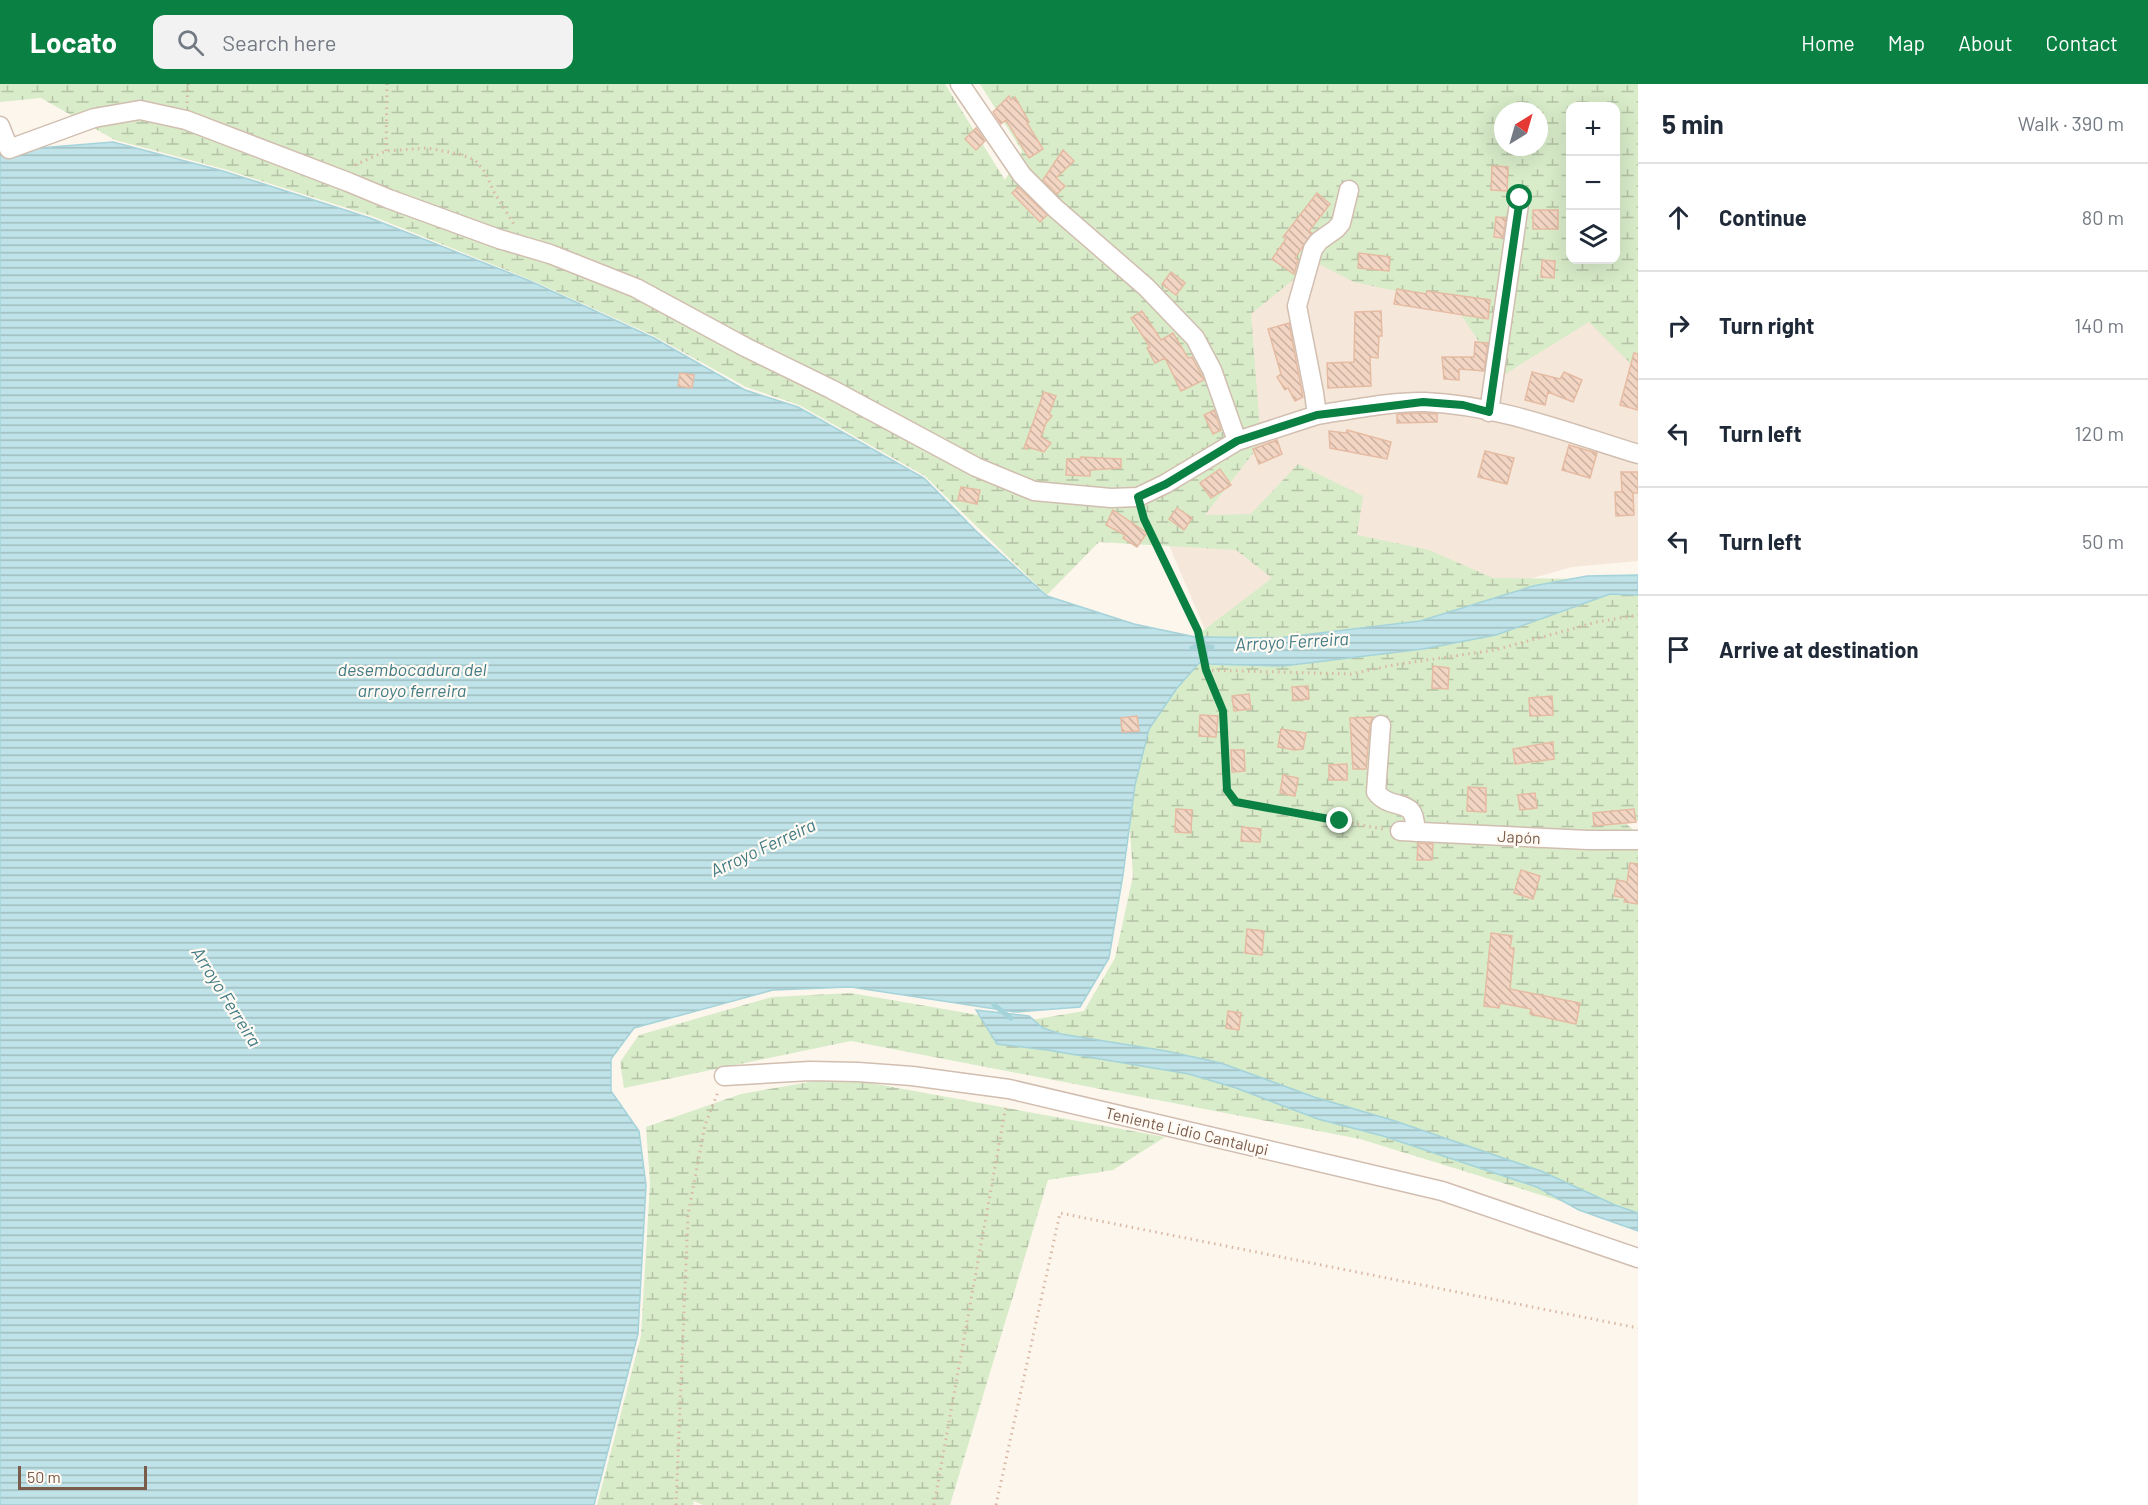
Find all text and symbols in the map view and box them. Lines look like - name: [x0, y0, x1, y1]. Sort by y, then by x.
- search box: [153, 15, 573, 69]
- text: Locato: [30, 25, 117, 59]
- icon: search: [174, 26, 207, 59]
- text: Search here: [222, 29, 337, 55]
- text: Home: [1801, 30, 1855, 55]
- text: Map: [1888, 30, 1925, 55]
- text: About: [1958, 30, 2013, 55]
- text: Contact: [2046, 30, 2118, 55]
- north arrow: [1494, 102, 1548, 156]
- map controls: [1566, 102, 1620, 264]
- button: +: [1566, 102, 1620, 156]
- text: 5 min: [1662, 108, 1724, 139]
- text: Walk · 390 m: [2018, 111, 2124, 135]
- button: −: [1566, 156, 1620, 210]
- route start: [1506, 184, 1532, 210]
- icon: ahead: [1662, 201, 1695, 234]
- text: Continue: [1719, 204, 1807, 230]
- text: 80 m: [2082, 205, 2124, 229]
- button: layers: [1566, 210, 1620, 264]
- icon: right: [1662, 309, 1695, 342]
- text: Turn right: [1719, 312, 1814, 338]
- text: 140 m: [2074, 313, 2124, 337]
- icon: left: [1662, 417, 1695, 450]
- text: Turn left: [1719, 420, 1802, 446]
- text: 120 m: [2074, 421, 2124, 445]
- icon: left: [1662, 525, 1695, 558]
- text: Turn left: [1719, 528, 1802, 554]
- text: 50 m: [2082, 529, 2124, 553]
- water label: Arroyo Ferreira: [1235, 627, 1349, 655]
- icon: arrive: [1662, 633, 1695, 666]
- text: Arrive at destination: [1719, 636, 1918, 662]
- water label: desembocadura del arroyo ferreira: [337, 658, 487, 701]
- route end: [1326, 807, 1352, 833]
- water label: Arroyo Ferreira: [706, 813, 819, 881]
- street label: Japón: [1497, 826, 1541, 847]
- water label: Arroyo Ferreira: [187, 942, 266, 1051]
- street label: Teniente Lidio Cantalupi: [1104, 1102, 1271, 1159]
- scale bar: [18, 1463, 147, 1490]
- text: 50 m: [27, 1467, 61, 1486]

